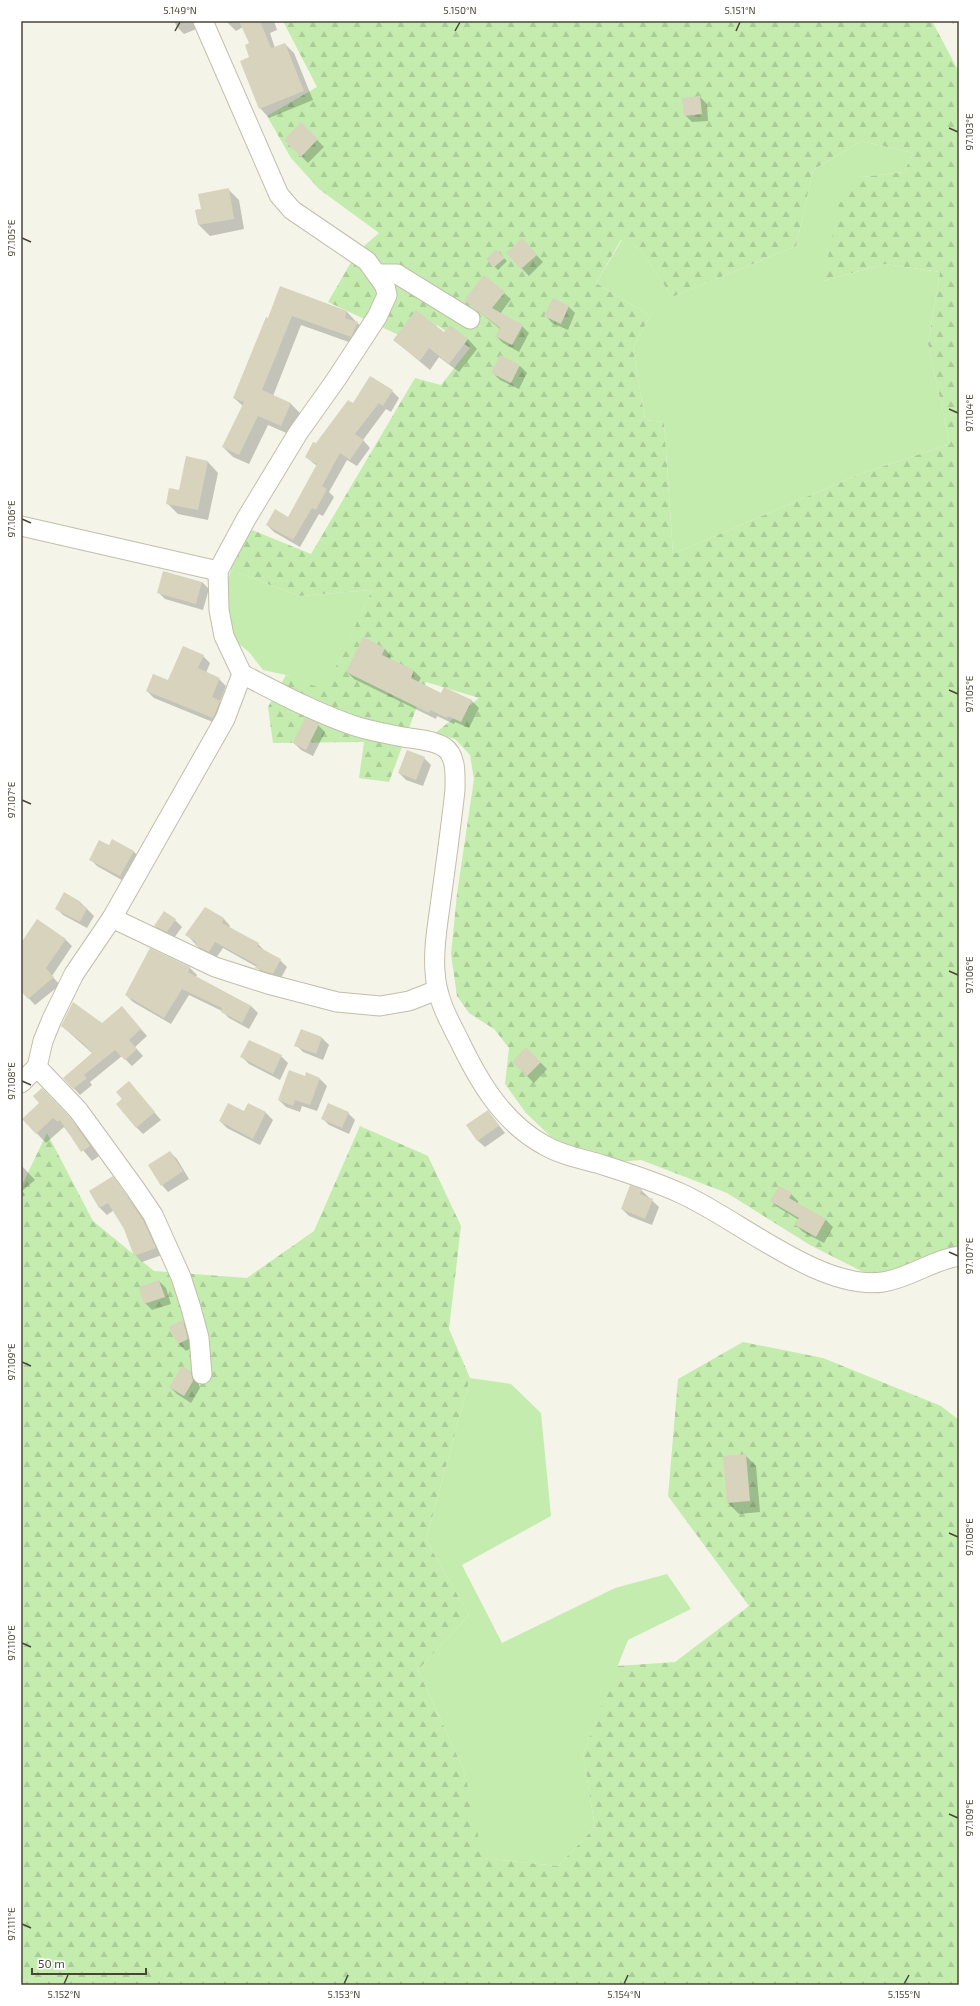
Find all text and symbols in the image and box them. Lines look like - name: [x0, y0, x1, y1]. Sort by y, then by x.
- text: 5.149°N: [163, 4, 197, 16]
- text: 5.150°N: [443, 4, 477, 16]
- text: 5.151°N: [724, 4, 756, 16]
- text: 97.103°E: [963, 113, 975, 151]
- text: 97.105°E: [5, 219, 17, 256]
- text: 97.104°E: [963, 394, 975, 432]
- text: 97.106°E: [5, 500, 17, 538]
- text: 97.105°E: [963, 675, 975, 712]
- text: 97.107°E: [5, 781, 17, 818]
- text: 97.106°E: [963, 956, 975, 994]
- text: 97.108°E: [5, 1062, 17, 1100]
- text: 97.107°E: [963, 1237, 975, 1274]
- text: 97.109°E: [5, 1343, 17, 1381]
- text: 97.108°E: [963, 1518, 975, 1556]
- text: 97.110°E: [5, 1625, 17, 1661]
- text: 97.109°E: [963, 1799, 975, 1837]
- text: 97.111°E: [5, 1907, 17, 1941]
- scale bar: [32, 1950, 146, 1976]
- text: 50 m: [38, 1956, 65, 1970]
- text: 5.152°N: [48, 1988, 80, 2000]
- text: 5.153°N: [328, 1988, 360, 2000]
- text: 5.154°N: [607, 1988, 641, 2000]
- text: 5.155°N: [888, 1988, 920, 2000]

